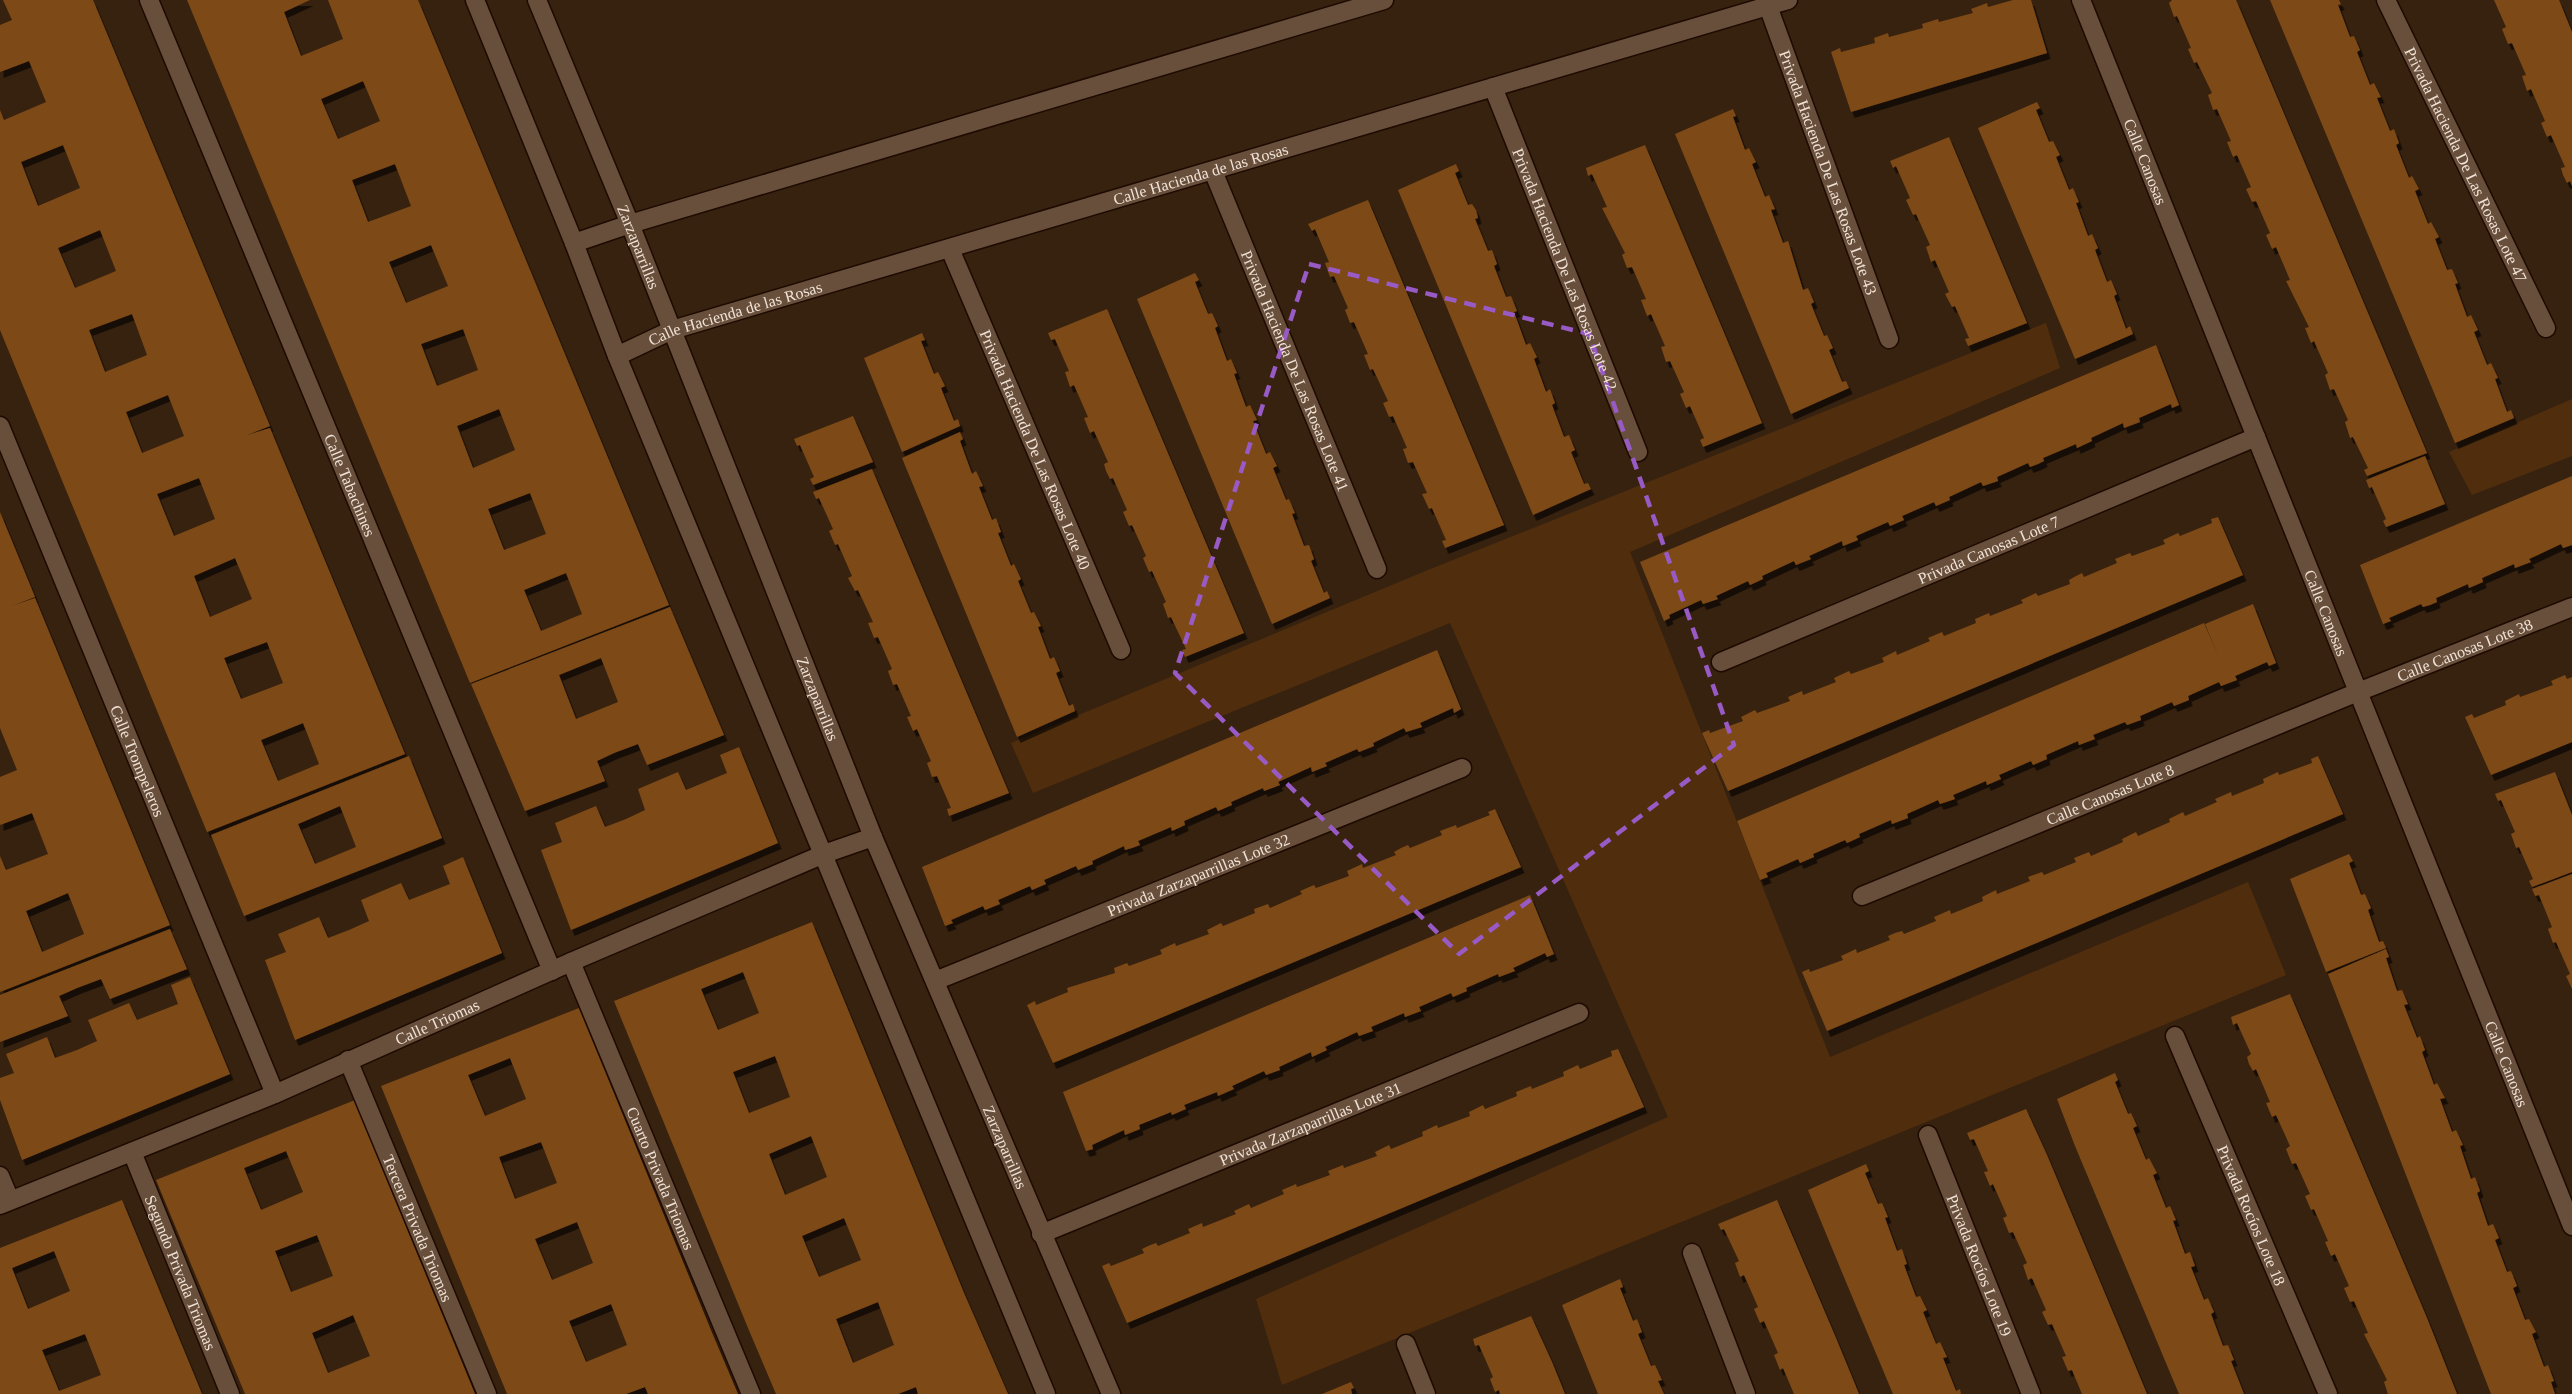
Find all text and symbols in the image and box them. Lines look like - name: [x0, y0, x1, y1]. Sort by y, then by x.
- street label: Privada Hacienda De Las Rosas Lote 47: [2402, 44, 2531, 284]
- street label: Privada Hacienda De Las Rosas Lote 43: [1776, 48, 1881, 297]
- street label: Calle Canosas: [2121, 116, 2171, 207]
- street label: Calle Hacienda de las Rosas: [1111, 140, 1290, 208]
- street label: Privada Hacienda De Las Rosas Lote 42: [1510, 146, 1621, 393]
- street label: Zarzaparrillas: [614, 202, 663, 291]
- street label: Privada Hacienda De Las Rosas Lote 41: [1238, 248, 1352, 494]
- street label: Calle Hacienda de las Rosas: [645, 278, 824, 349]
- street label: Privada Hacienda De Las Rosas Lote 40: [977, 327, 1094, 572]
- street label: Calle Tabachines: [321, 431, 379, 539]
- street label: Privada Canosas Lote 7: [1915, 512, 2061, 587]
- street label: Calle Canosas: [2302, 567, 2351, 658]
- street label: Calle Canosas Lote 38: [2394, 615, 2535, 684]
- street label: Zarzaparrillas: [794, 654, 842, 743]
- street label: Calle Trompeleros: [107, 703, 168, 819]
- street label: Calle Canosas Lote 8: [2044, 760, 2176, 828]
- street label: Privada Zarzaparrillas Lote 32: [1105, 830, 1292, 919]
- street label: Calle Triomas: [392, 996, 482, 1048]
- street label: Calle Canosas: [2482, 1018, 2532, 1109]
- street label: Privada Zarzaparrillas Lote 31: [1217, 1078, 1404, 1168]
- street label: Zarzaparrillas: [980, 1103, 1031, 1191]
- street label: Cuarto Privada Triomas: [624, 1104, 698, 1252]
- street label: Privada Rocíos Lote 18: [2214, 1143, 2289, 1288]
- street label: Tercera Privada Triomas: [380, 1152, 456, 1304]
- street label: Privada Rocíos Lote 19: [1944, 1192, 2015, 1338]
- street label: Segundo Privada Triomas: [142, 1193, 220, 1352]

